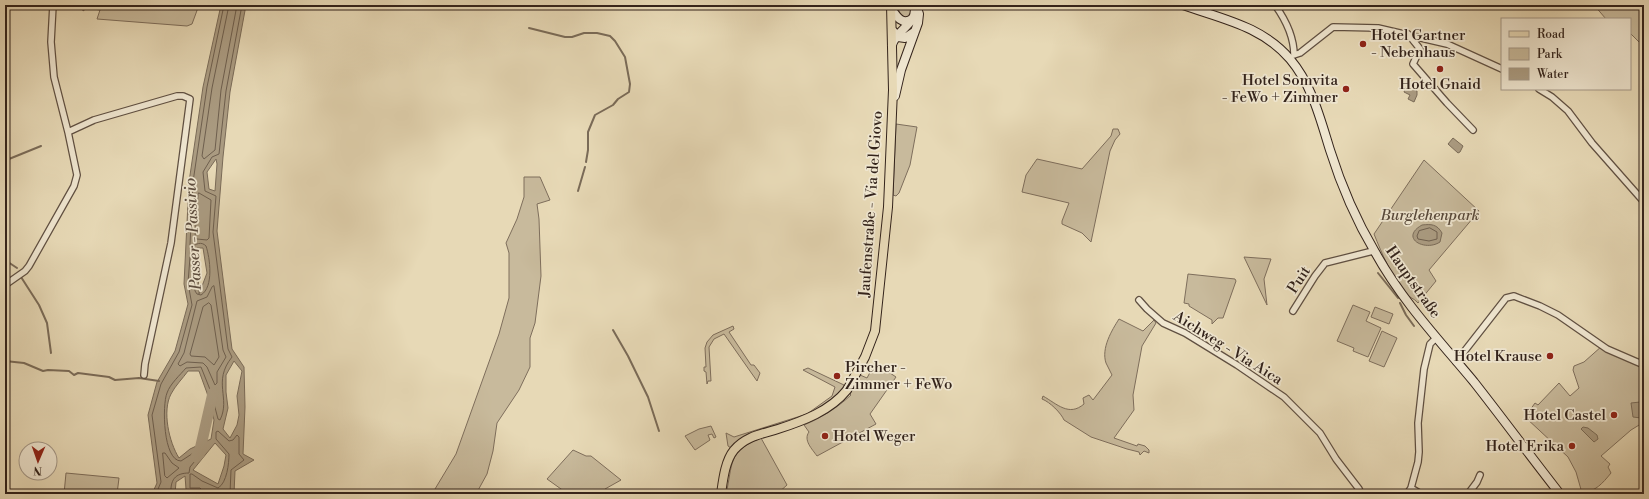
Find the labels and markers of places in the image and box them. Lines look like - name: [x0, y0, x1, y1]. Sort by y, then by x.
- place label: Hotel Gartner - Nebenhaus: [1371, 26, 1466, 62]
- marker: Hotel Gartner - Nebenhaus: [1358, 39, 1368, 49]
- marker: Hotel Gnaid: [1435, 64, 1445, 74]
- place label: Hotel Somvita - FeWo + Zimmer: [1222, 71, 1339, 107]
- place label: Hotel Gnaid: [1399, 75, 1481, 94]
- marker: Hotel Somvita - FeWo + Zimmer: [1341, 84, 1351, 94]
- place label: Hotel Krause: [1454, 347, 1542, 366]
- marker: Hotel Krause: [1545, 351, 1555, 361]
- place label: Pircher - Zimmer + FeWo: [845, 358, 952, 394]
- marker: Pircher - Zimmer + FeWo: [832, 371, 842, 381]
- place label: Hotel Castel: [1524, 406, 1607, 425]
- marker: Hotel Castel: [1609, 410, 1619, 420]
- place label: Hotel Weger: [833, 427, 916, 446]
- marker: Hotel Weger: [820, 431, 830, 441]
- place label: Hotel Erika: [1485, 437, 1564, 456]
- marker: Hotel Erika: [1567, 441, 1577, 451]

